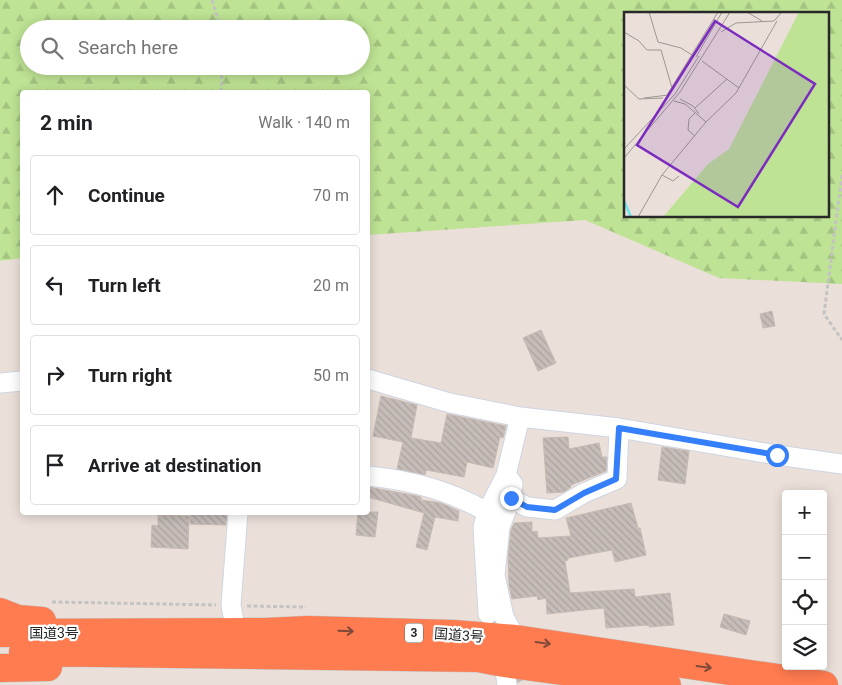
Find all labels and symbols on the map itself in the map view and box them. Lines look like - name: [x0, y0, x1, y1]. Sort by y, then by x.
- inset map: [624, 12, 830, 218]
- route start: [766, 444, 789, 467]
- route end: [500, 487, 523, 510]
- road number: 3: [405, 624, 423, 642]
- street label: 国道3号: [29, 625, 79, 641]
- street label: 国道3号: [434, 625, 484, 645]
- one-way arrow: [338, 626, 354, 635]
- one-way arrow: [535, 639, 551, 649]
- one-way arrow: [696, 662, 712, 672]

